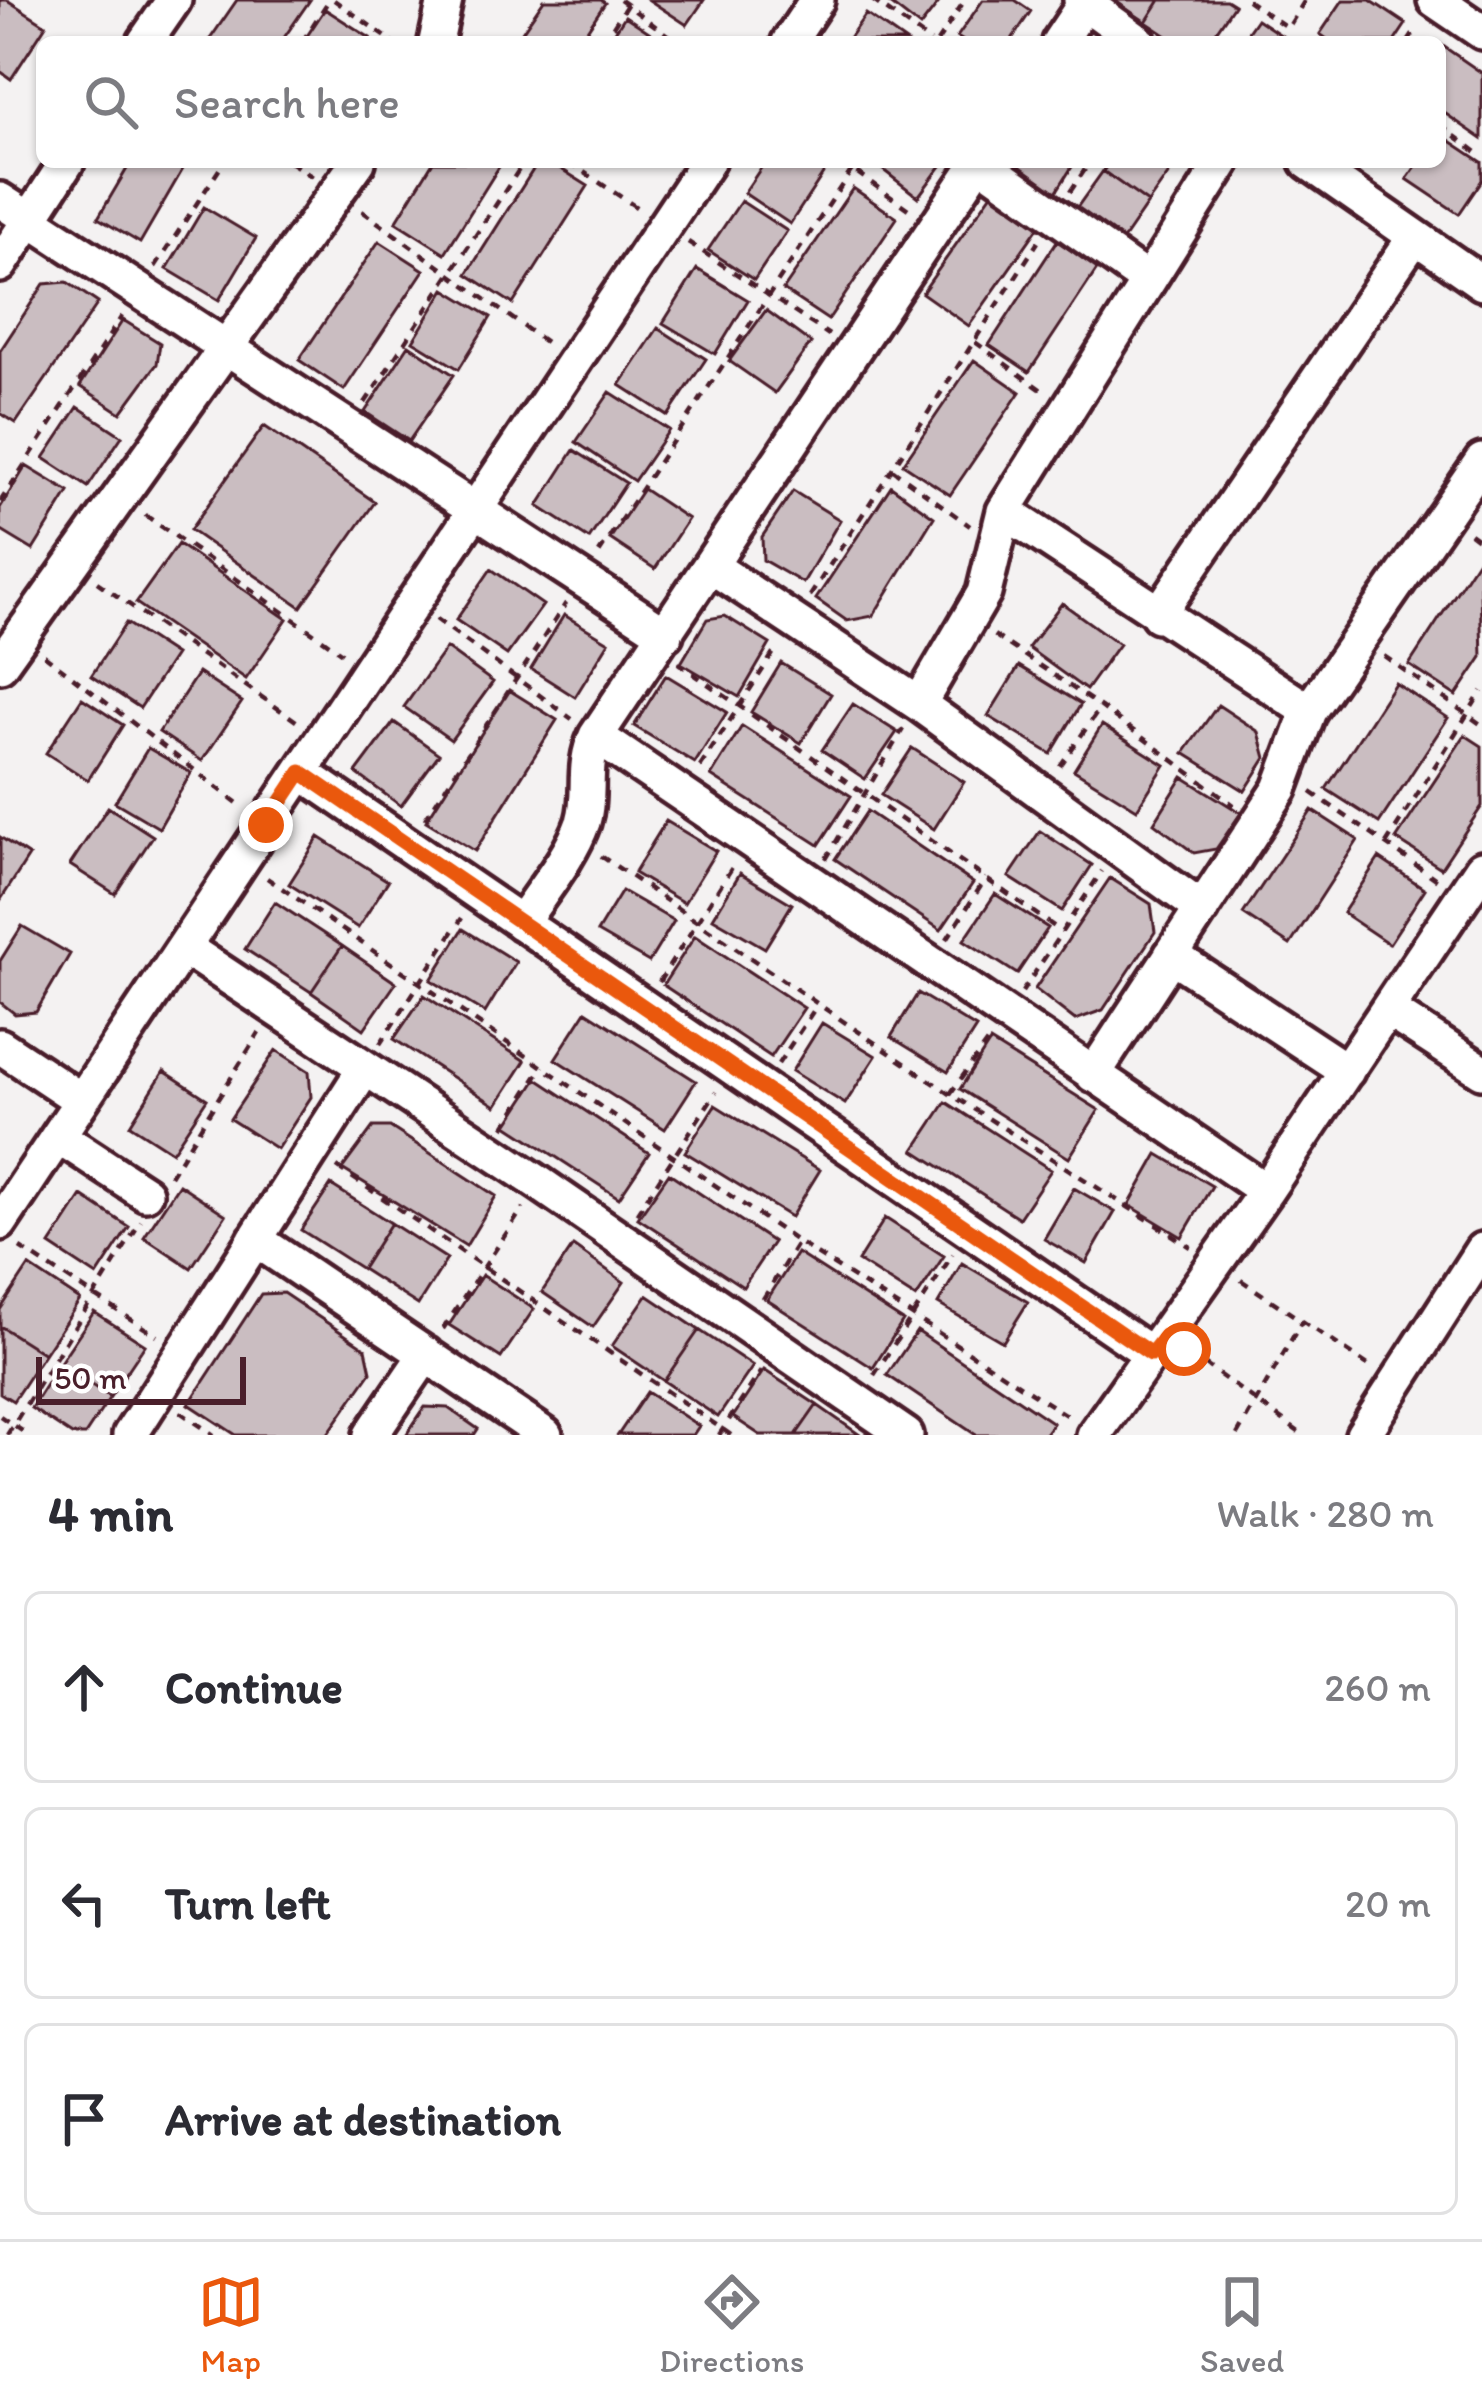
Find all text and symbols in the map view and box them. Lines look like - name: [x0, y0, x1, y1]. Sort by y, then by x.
- search box: [36, 36, 1446, 168]
- icon: search: [78, 69, 144, 135]
- text: Search here: [174, 75, 400, 129]
- route end: [239, 798, 293, 852]
- route start: [1157, 1322, 1211, 1376]
- scale bar: [36, 1351, 246, 1404]
- text: 50 m: [54, 1358, 127, 1397]
- text: 4 min: [48, 1483, 173, 1544]
- text: Walk · 280 m: [1216, 1490, 1434, 1537]
- icon: ahead: [51, 1654, 117, 1720]
- text: Continue: [165, 1660, 343, 1714]
- text: 260 m: [1324, 1664, 1431, 1711]
- icon: left: [51, 1870, 117, 1936]
- text: Turn left: [165, 1876, 331, 1930]
- text: 20 m: [1345, 1880, 1431, 1927]
- icon: arrive: [51, 2086, 117, 2152]
- text: Arrive at destination: [165, 2092, 561, 2146]
- tab: Map: [198, 2269, 264, 2380]
- tab: Directions: [659, 2269, 804, 2380]
- tab: Saved: [1200, 2269, 1284, 2380]

